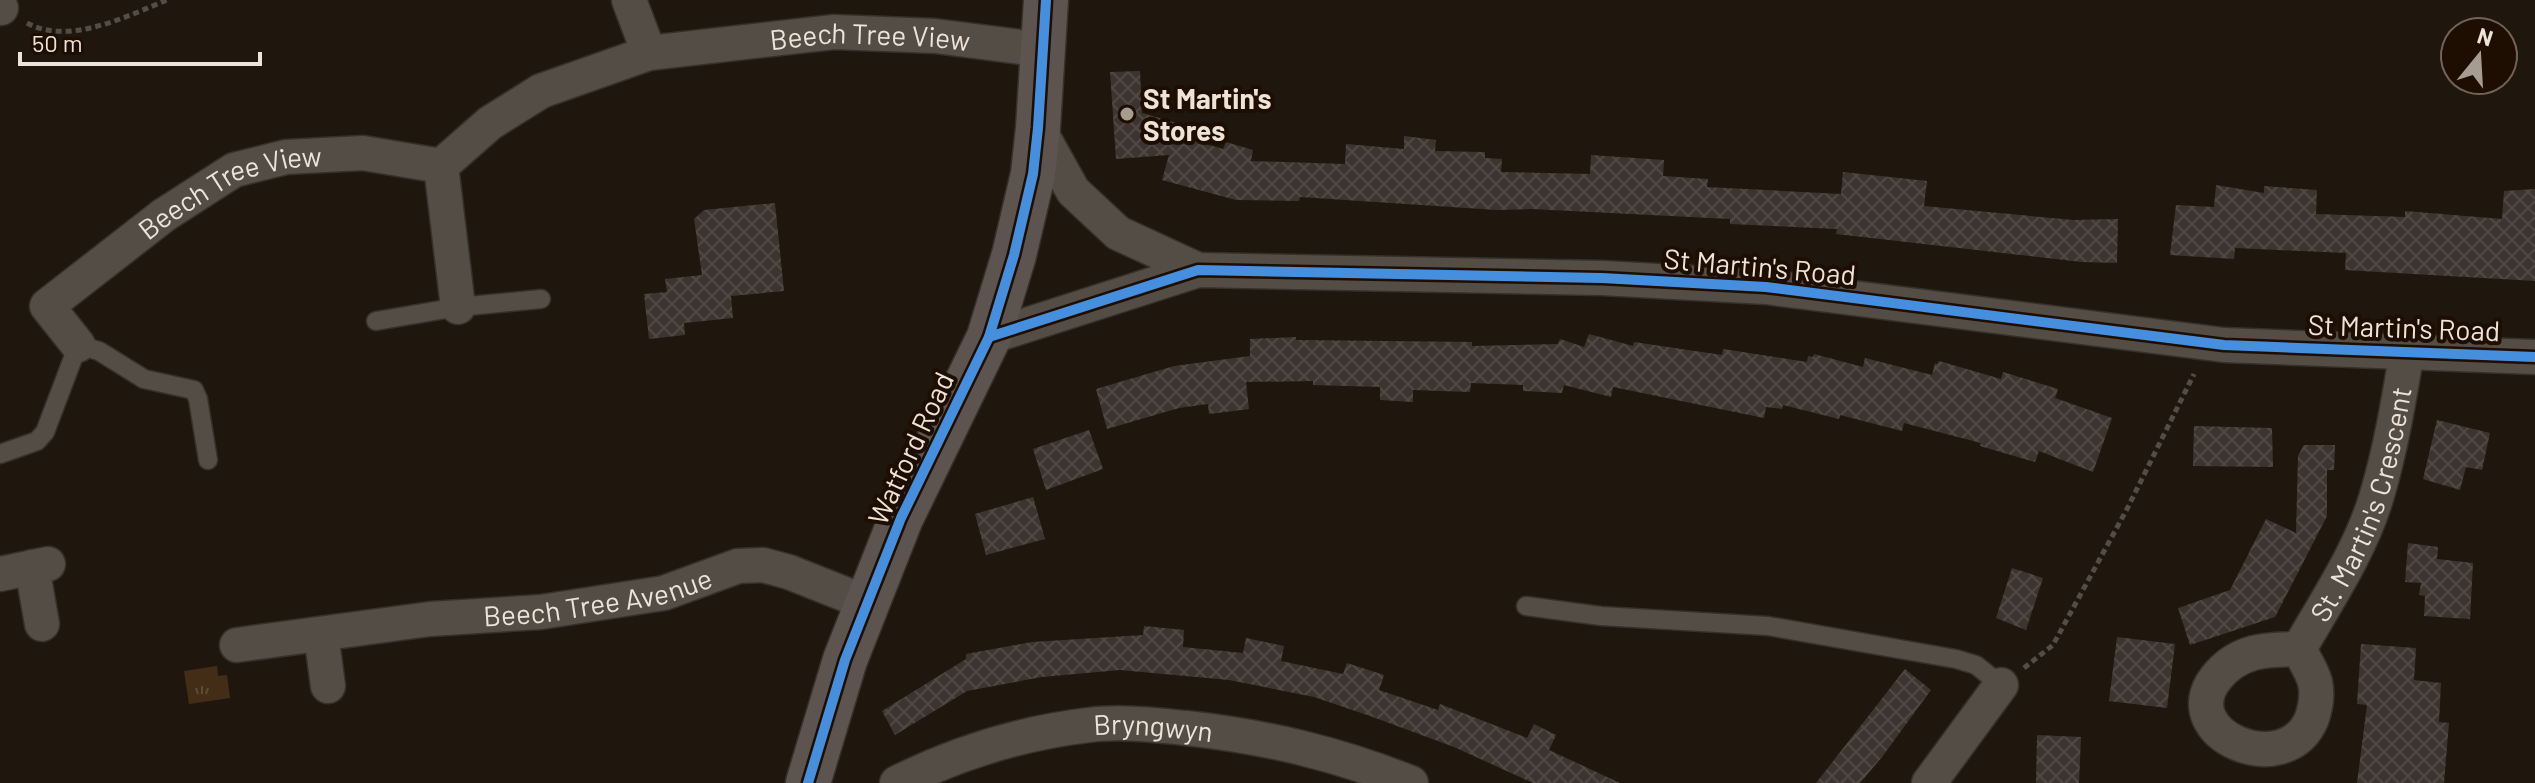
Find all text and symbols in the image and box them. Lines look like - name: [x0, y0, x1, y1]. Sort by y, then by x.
- street label: Beech Tree View: [768, 15, 972, 57]
- scale bar: [20, 16, 260, 66]
- north arrow: [2439, 16, 2519, 96]
- text: N: [2475, 21, 2496, 51]
- text: 50 m: [32, 28, 83, 57]
- place label: St Martin's Stores: [1143, 81, 1272, 147]
- marker: St Martin's Stores: [1118, 105, 1136, 123]
- street label: Beech Tree View: [131, 138, 323, 246]
- street label: St Martin's Road: [1663, 241, 1857, 291]
- street label: St Martin's Road: [2307, 307, 2501, 347]
- street label: Watford Road: [860, 366, 960, 530]
- street label: St. Martin's Crescent: [2302, 384, 2418, 627]
- street label: Beech Tree Avenue: [482, 560, 716, 633]
- street label: Bryngwyn: [1092, 706, 1215, 748]

